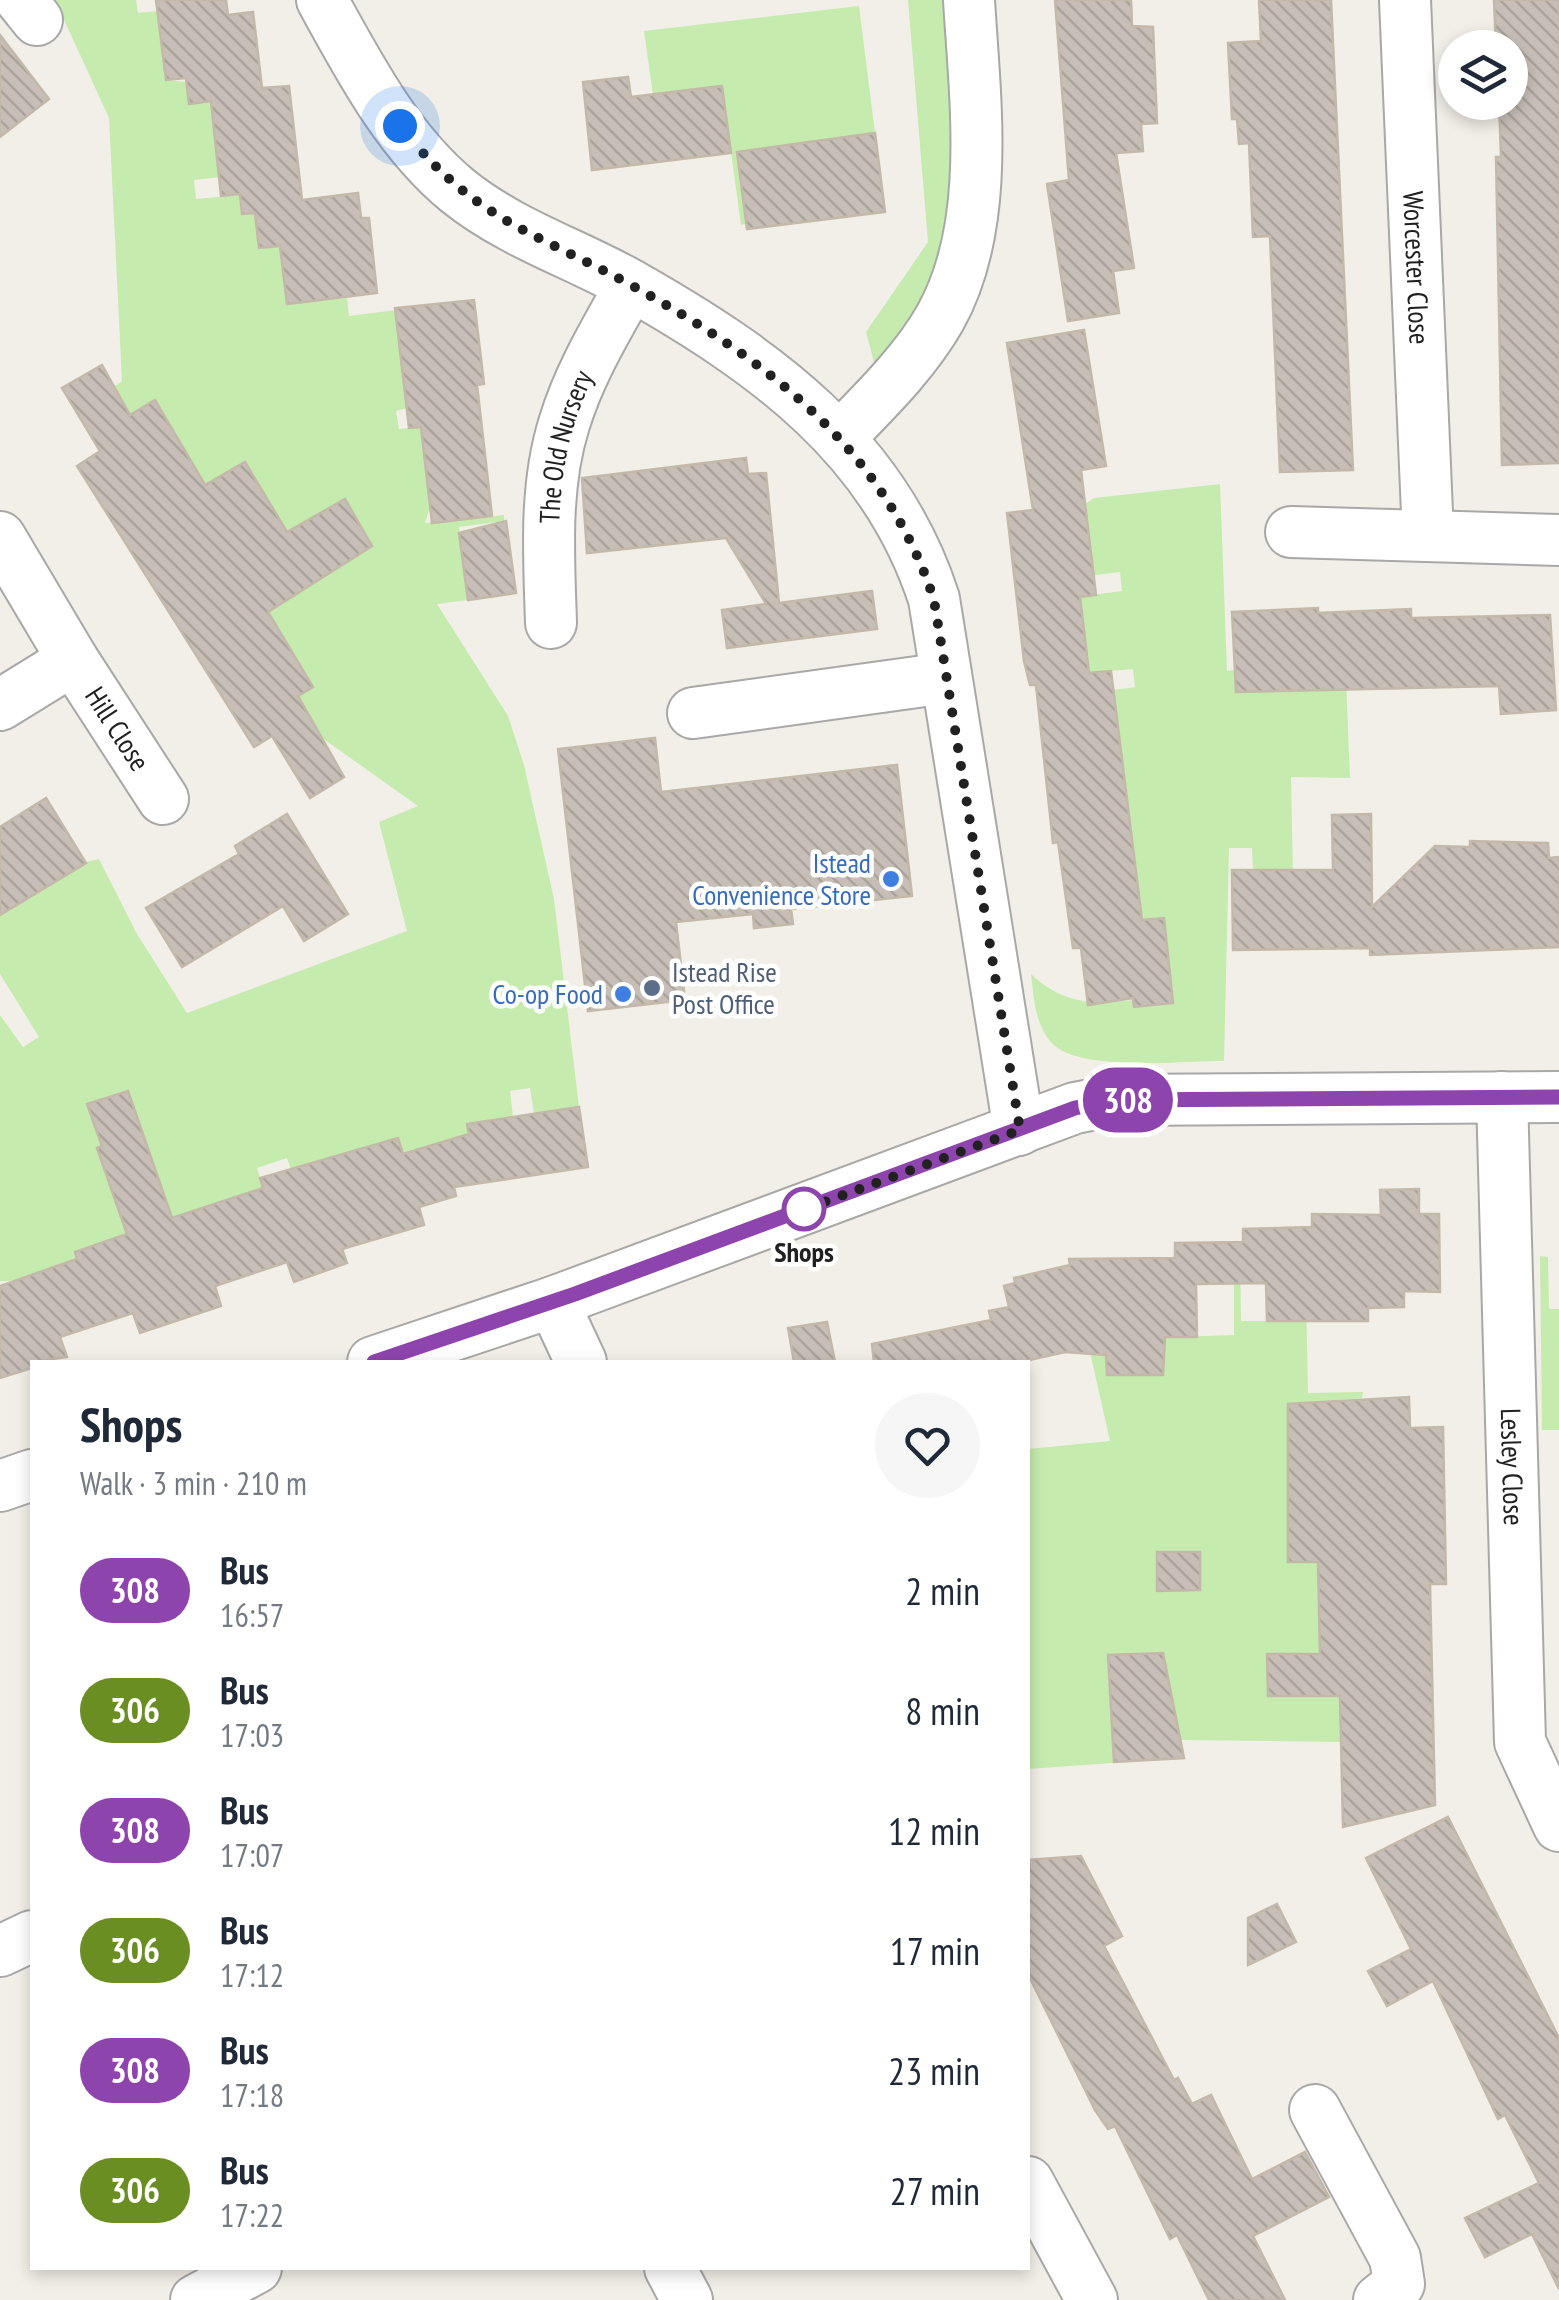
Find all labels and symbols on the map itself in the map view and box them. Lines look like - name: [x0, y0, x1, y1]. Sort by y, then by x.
- your location: [375, 101, 425, 151]
- street label: Worcester Close: [1395, 190, 1439, 345]
- street label: The Old Nursery: [530, 364, 601, 524]
- street label: Hill Close: [77, 680, 159, 777]
- place label: Istead Convenience Store: [692, 844, 871, 913]
- marker: Istead Convenience Store: [880, 868, 902, 890]
- place label: Istead Rise Post Office: [672, 953, 777, 1022]
- place label: Co-op Food: [493, 975, 603, 1012]
- marker: Istead Rise Post Office: [641, 977, 663, 999]
- marker: Co-op Food: [612, 983, 634, 1005]
- line badge: 308: [1070, 1068, 1186, 1132]
- marker: Shops: [783, 1188, 825, 1230]
- place label: Shops: [774, 1233, 834, 1270]
- street label: Lesley Close: [1493, 1408, 1533, 1526]

